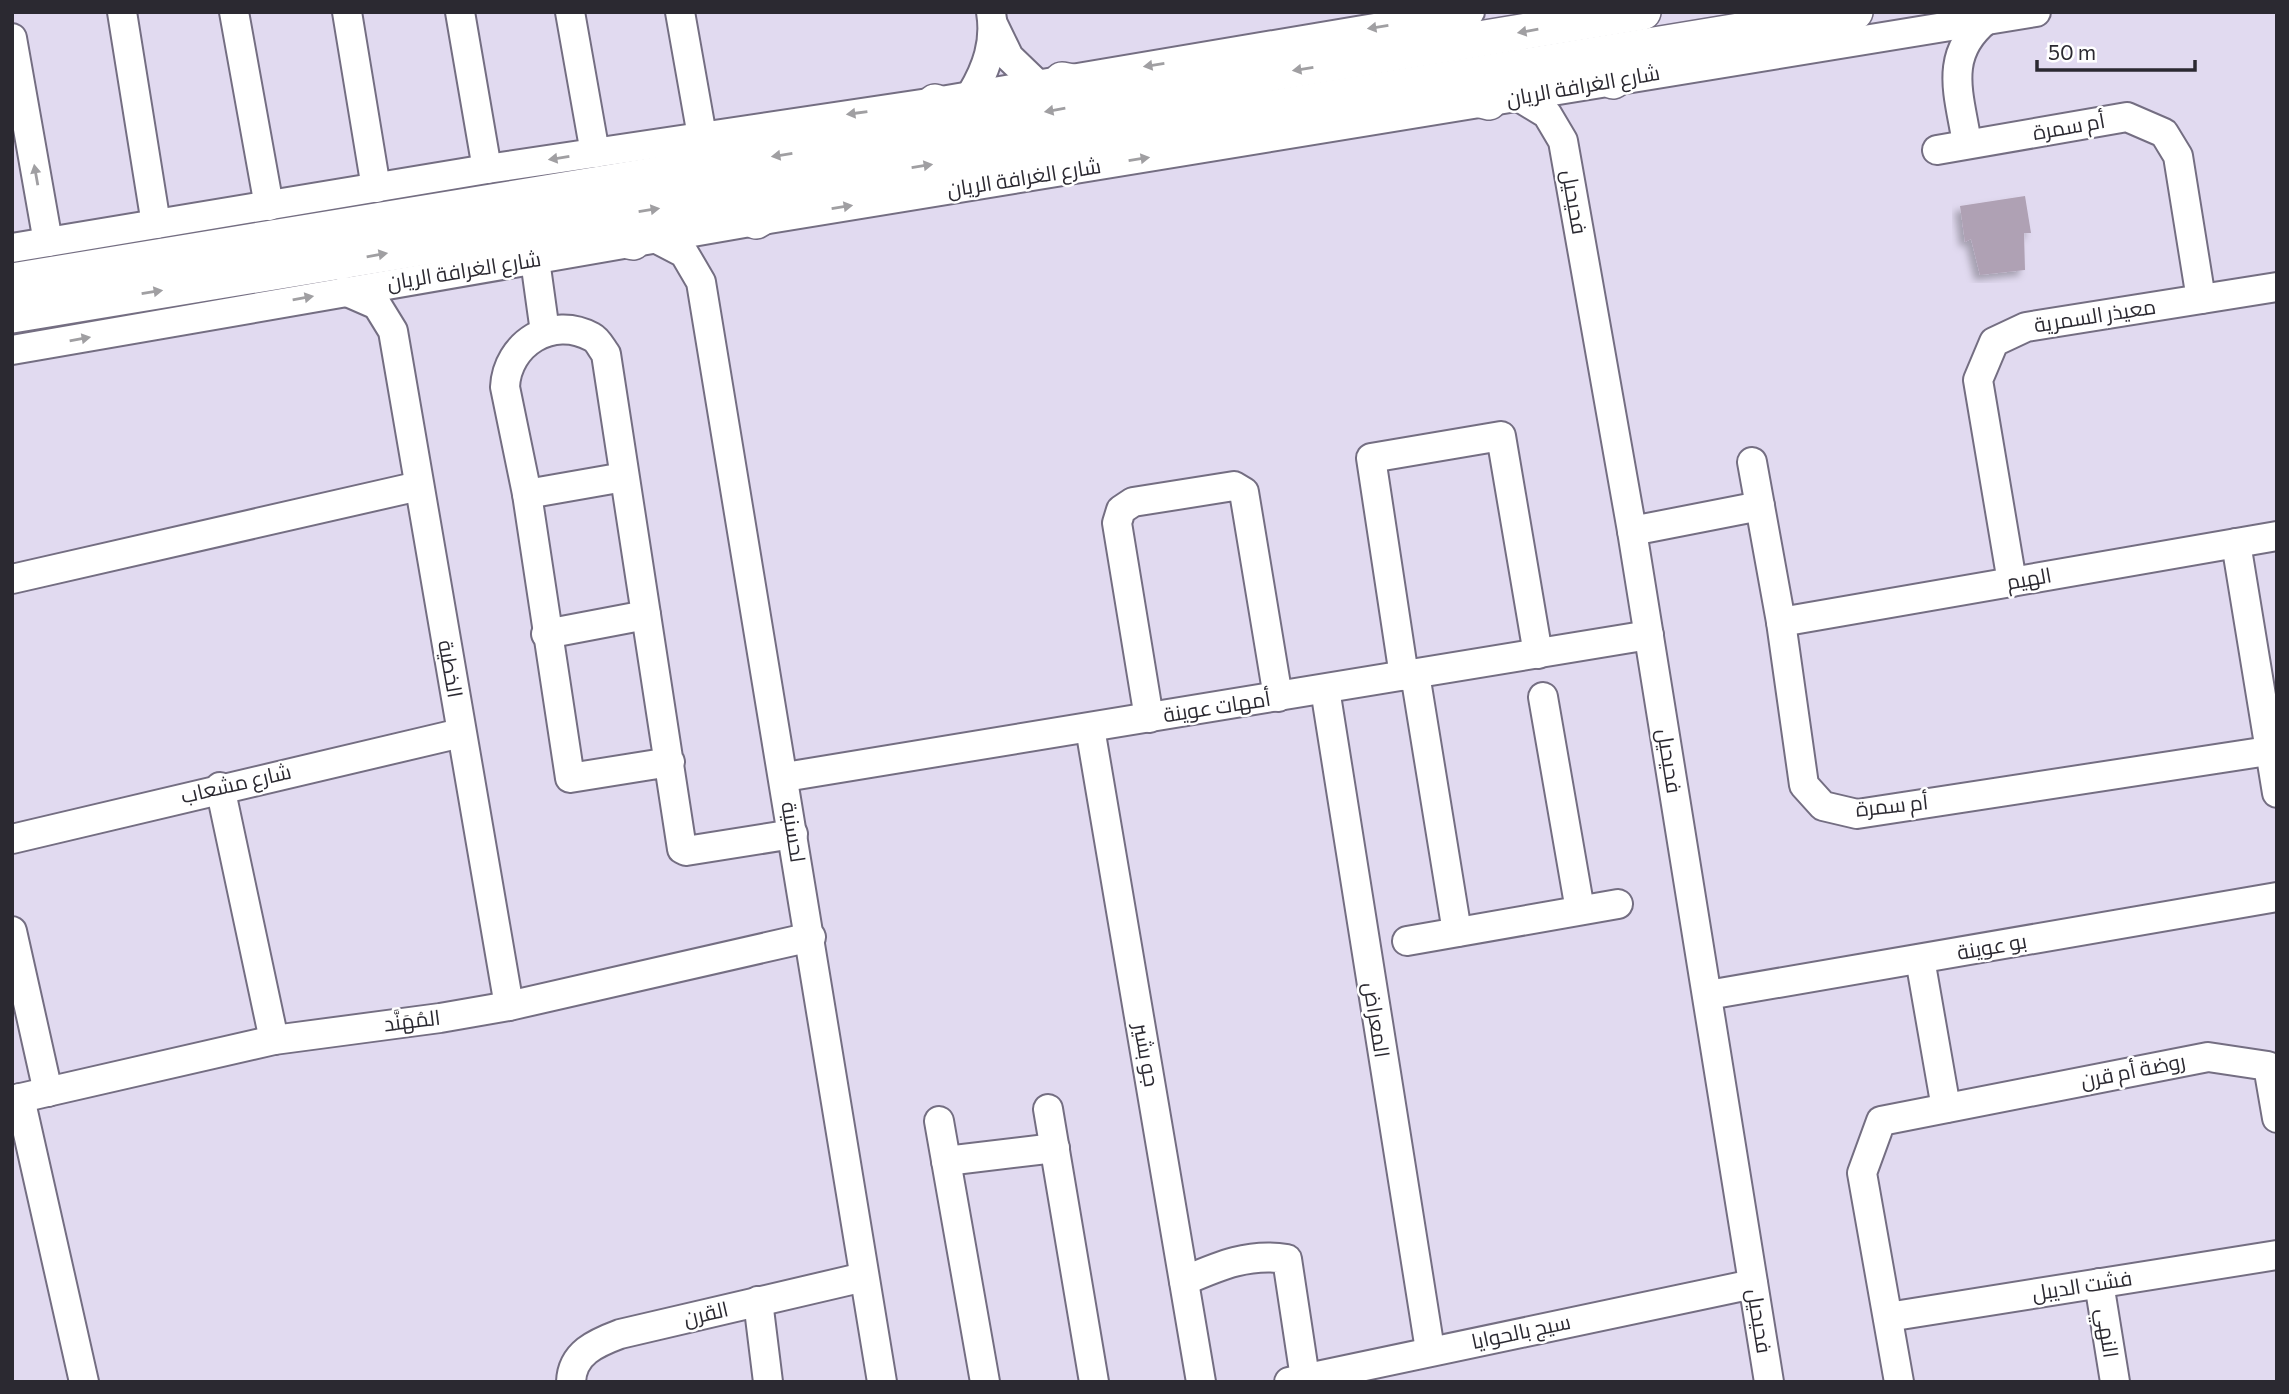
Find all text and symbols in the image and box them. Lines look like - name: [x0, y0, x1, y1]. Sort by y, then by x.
- one-way arrow: [1367, 22, 1389, 33]
- one-way arrow: [1517, 26, 1539, 37]
- scale bar: [2037, 28, 2194, 72]
- text: 50 m: [2048, 39, 2096, 64]
- street label: شارع الغرافة الريان: [1504, 59, 1662, 113]
- one-way arrow: [1143, 60, 1165, 71]
- one-way arrow: [1292, 64, 1314, 75]
- one-way arrow: [1044, 105, 1066, 116]
- street label: أم سمرة: [2031, 107, 2107, 147]
- one-way arrow: [846, 108, 868, 119]
- one-way arrow: [771, 149, 793, 160]
- street label: شارع الغرافة الريان: [945, 152, 1103, 204]
- one-way arrow: [548, 153, 570, 164]
- one-way arrow: [1128, 153, 1150, 164]
- one-way arrow: [911, 160, 933, 171]
- one-way arrow: [30, 163, 41, 185]
- street label: فحيحيل: [1556, 168, 1593, 236]
- one-way arrow: [831, 201, 853, 212]
- one-way arrow: [638, 204, 660, 215]
- street label: شارع الغرافة الريان: [385, 245, 543, 297]
- one-way arrow: [366, 249, 388, 260]
- one-way arrow: [141, 286, 163, 297]
- one-way arrow: [293, 293, 315, 304]
- street label: معيذر السمرية: [2032, 293, 2158, 337]
- one-way arrow: [69, 333, 91, 344]
- street label: الهيم: [2004, 561, 2054, 597]
- street label: الخطية: [434, 638, 469, 700]
- street label: أمهات عوينة: [1161, 685, 1273, 728]
- street label: فحيحيل: [1651, 727, 1688, 795]
- street label: شارع مشعاب: [178, 758, 294, 810]
- street label: أم سمرة: [1854, 788, 1930, 824]
- street label: لحسنية: [777, 800, 812, 864]
- street label: بو عوينة: [1955, 927, 2029, 965]
- street label: المعراض: [1357, 980, 1396, 1060]
- street label: المُهَنَّد: [382, 1004, 442, 1037]
- street label: جو بشير: [1128, 1020, 1165, 1089]
- street label: روضة أم قرن: [2078, 1047, 2188, 1095]
- street label: فشت الديبل: [2030, 1264, 2134, 1307]
- street label: فحيحيل: [1741, 1287, 1778, 1355]
- street label: القرن: [681, 1295, 731, 1332]
- street label: النهي: [2087, 1306, 2125, 1360]
- street label: سيج بالحوايا: [1469, 1308, 1573, 1356]

